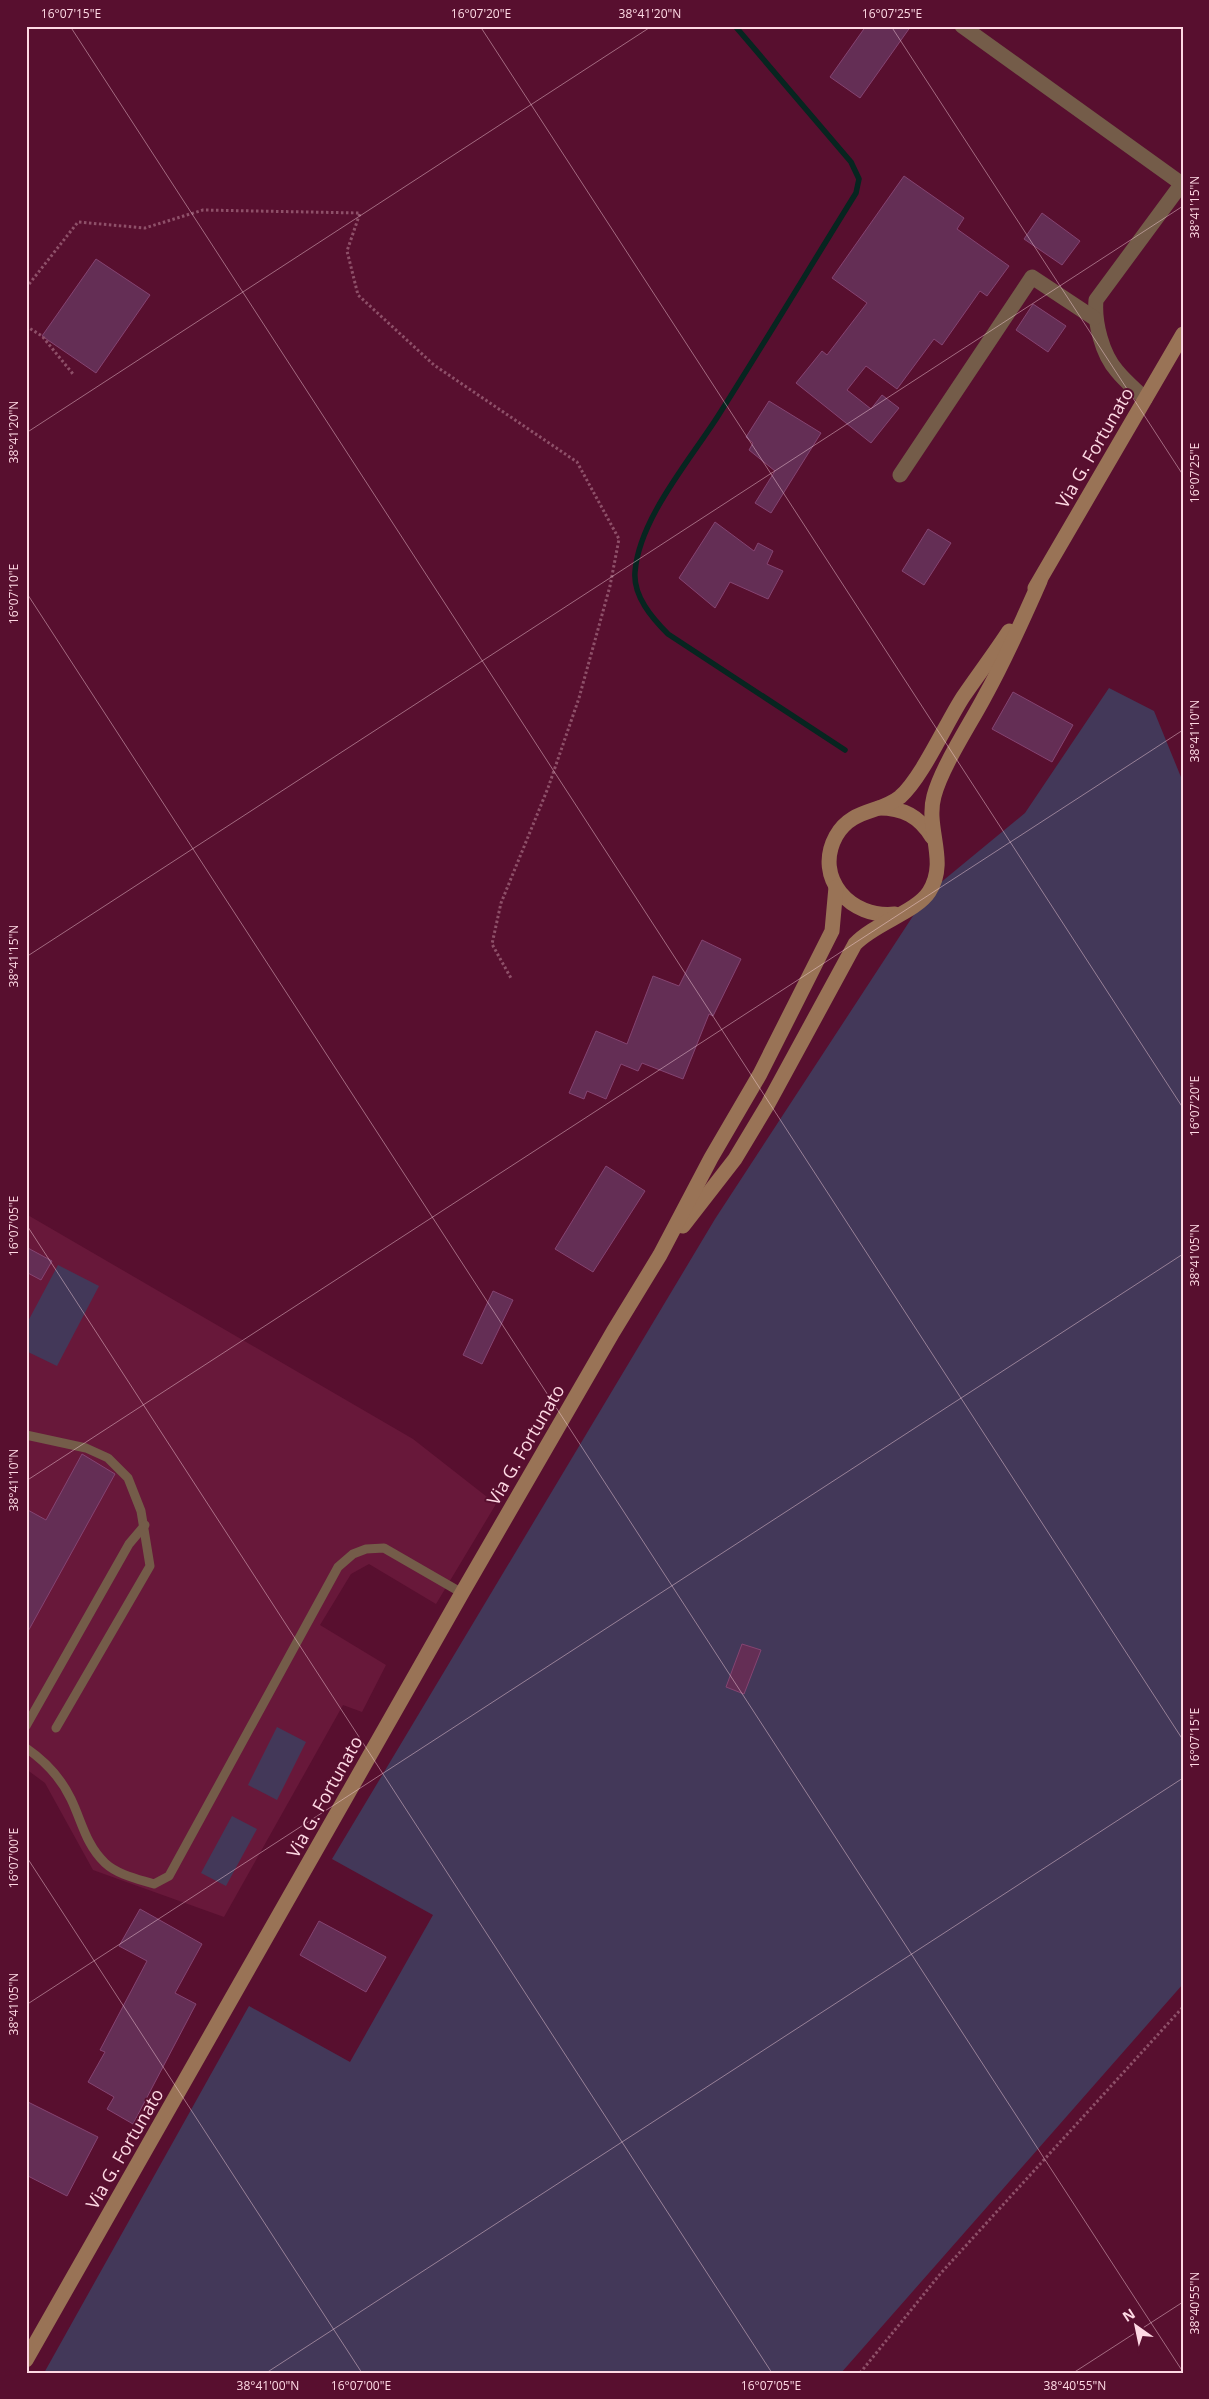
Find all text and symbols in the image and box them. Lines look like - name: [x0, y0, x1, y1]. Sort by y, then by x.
- text: 16°07'15"E: [41, 5, 101, 22]
- text: 16°07'20"E: [451, 5, 511, 22]
- text: 38°41'20"N: [619, 5, 681, 22]
- text: 16°07'25"E: [862, 5, 922, 22]
- text: 38°41'15"N: [1186, 176, 1203, 238]
- street label: Via G. Fortunato: [1050, 383, 1138, 512]
- text: 38°41'20"N: [5, 401, 22, 463]
- text: 16°07'25"E: [1186, 443, 1203, 503]
- text: 16°07'10"E: [5, 564, 22, 624]
- text: 38°41'10"N: [1186, 700, 1203, 762]
- text: 38°41'15"N: [5, 925, 22, 987]
- text: 16°07'20"E: [1186, 1076, 1203, 1136]
- text: 16°07'05"E: [5, 1196, 22, 1256]
- text: 38°41'05"N: [1186, 1224, 1203, 1286]
- street label: Via G. Fortunato: [481, 1380, 569, 1509]
- text: 38°41'10"N: [5, 1449, 22, 1511]
- text: 16°07'15"E: [1186, 1708, 1203, 1768]
- street label: Via G. Fortunato: [281, 1731, 368, 1862]
- text: 16°07'00"E: [5, 1828, 22, 1888]
- text: 38°41'05"N: [5, 1973, 22, 2035]
- street label: Via G. Fortunato: [80, 2084, 168, 2213]
- text: 38°40'55"N: [1186, 2272, 1203, 2334]
- north arrow: [1112, 2302, 1162, 2352]
- text: N: [1119, 2304, 1139, 2326]
- text: 38°41'00"N: [237, 2377, 299, 2394]
- text: 16°07'00"E: [331, 2377, 391, 2394]
- text: 16°07'05"E: [741, 2377, 801, 2394]
- text: 38°40'55"N: [1044, 2377, 1106, 2394]

